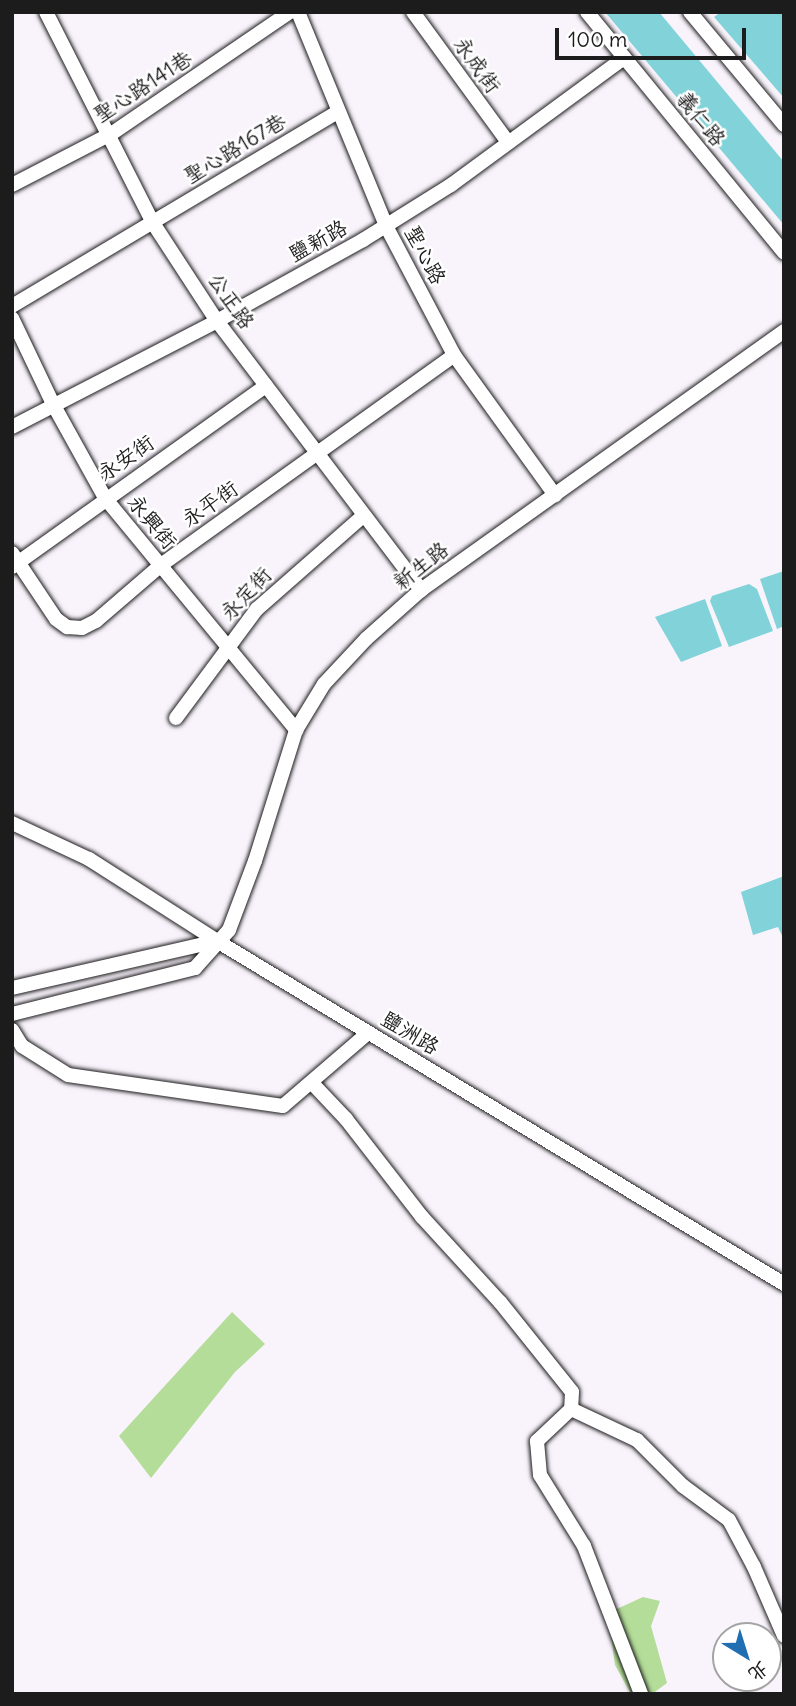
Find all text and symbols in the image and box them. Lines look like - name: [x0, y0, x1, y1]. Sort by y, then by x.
- scale bar: [558, 14, 749, 58]
- text: 100 m: [568, 26, 627, 53]
- street label: 永成街: [448, 32, 506, 98]
- street label: 聖心路141巷: [89, 46, 197, 128]
- street label: 義仁路: [671, 87, 731, 151]
- street label: 聖心路167巷: [179, 109, 291, 189]
- street label: 鹽新路: [284, 215, 352, 267]
- street label: 聖心路: [399, 221, 451, 289]
- street label: 公正路: [203, 268, 259, 334]
- street label: 永安街: [93, 430, 159, 486]
- street label: 永平街: [177, 476, 243, 532]
- street label: 永興街: [122, 490, 182, 554]
- street label: 新生路: [388, 537, 454, 595]
- street label: 永定街: [215, 562, 277, 626]
- street label: 鹽洲路: [377, 1006, 443, 1060]
- north arrow: [712, 1622, 782, 1692]
- text: 北: [744, 1657, 774, 1687]

